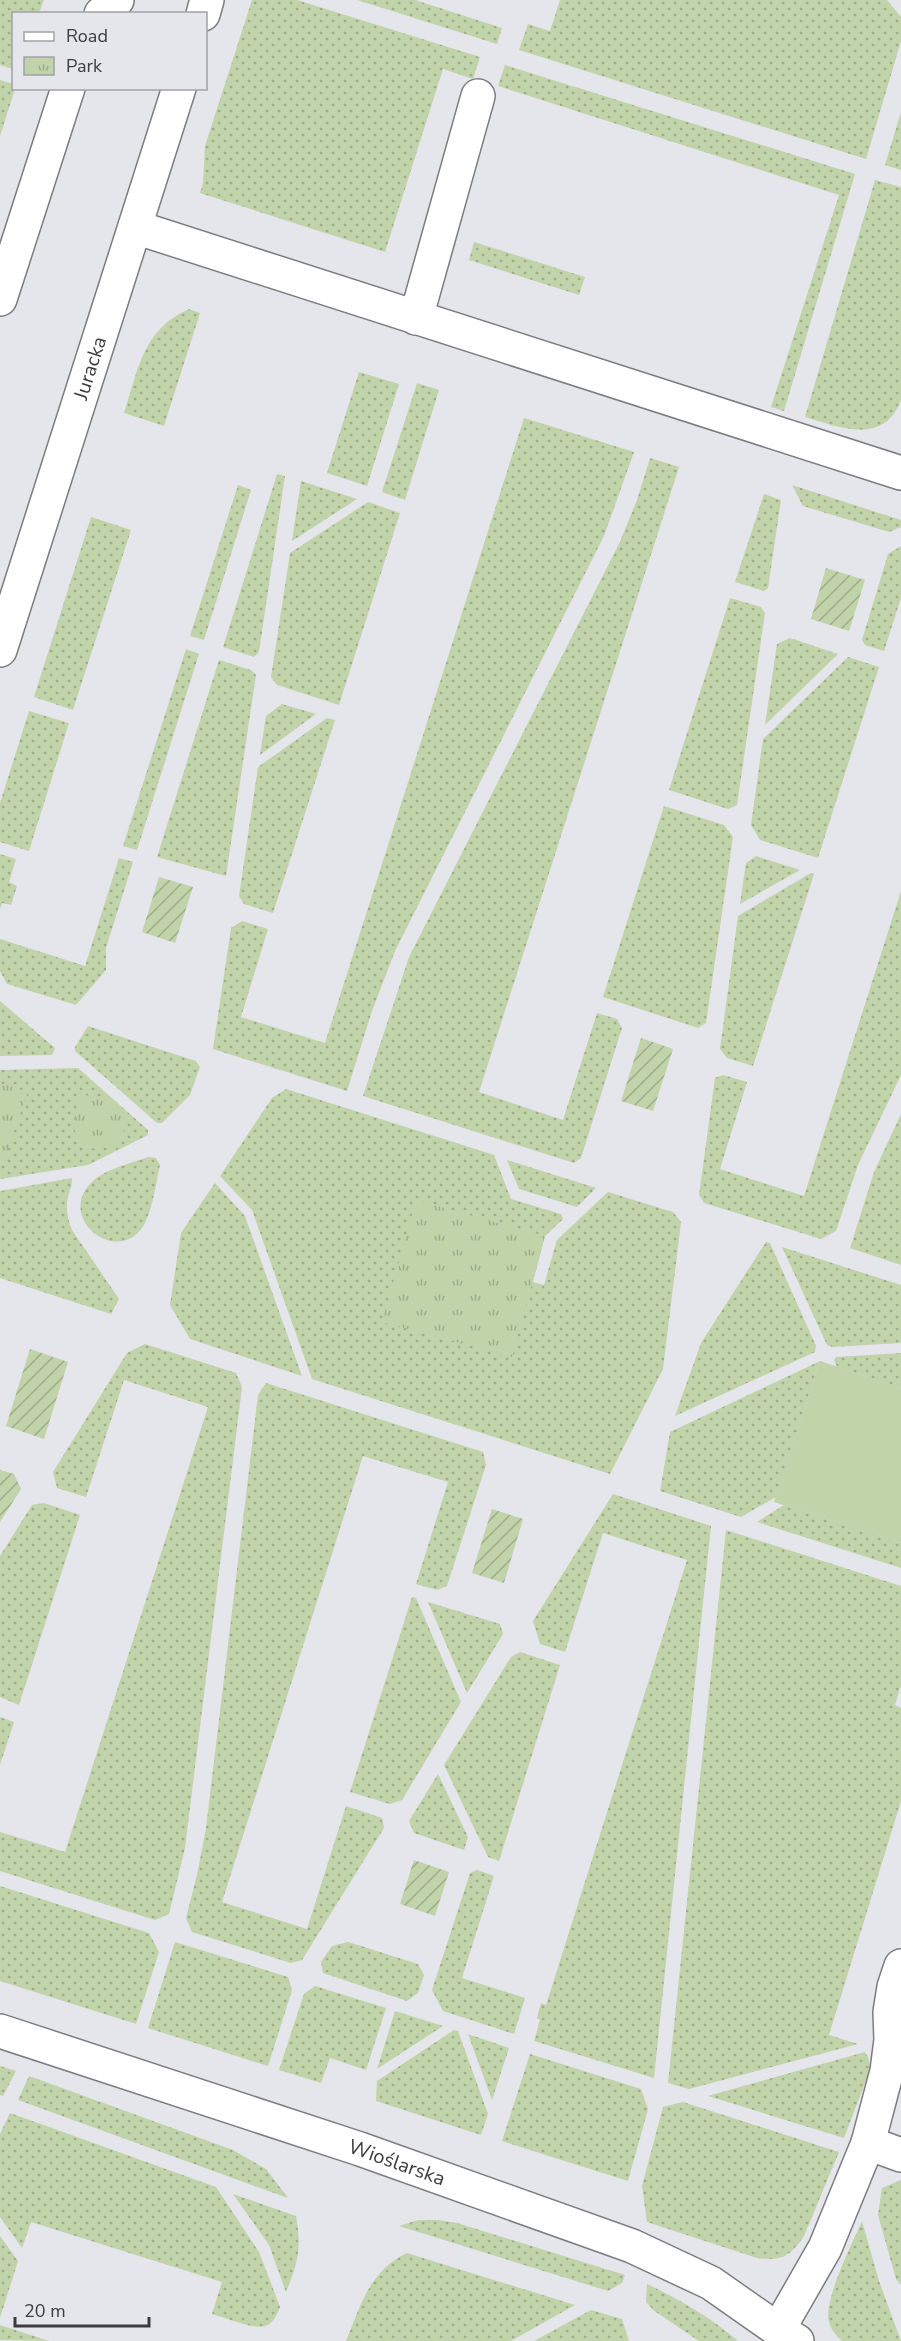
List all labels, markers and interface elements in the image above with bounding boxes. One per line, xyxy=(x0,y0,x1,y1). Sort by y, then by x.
legend xyxy=(12,12,207,90)
text: Road xyxy=(66,24,108,48)
text: Park xyxy=(66,54,103,78)
street label: Juracka xyxy=(67,333,113,404)
street label: Wioślarska xyxy=(345,2133,449,2192)
scale bar xyxy=(15,2290,148,2328)
text: 20 m xyxy=(24,2299,66,2323)

